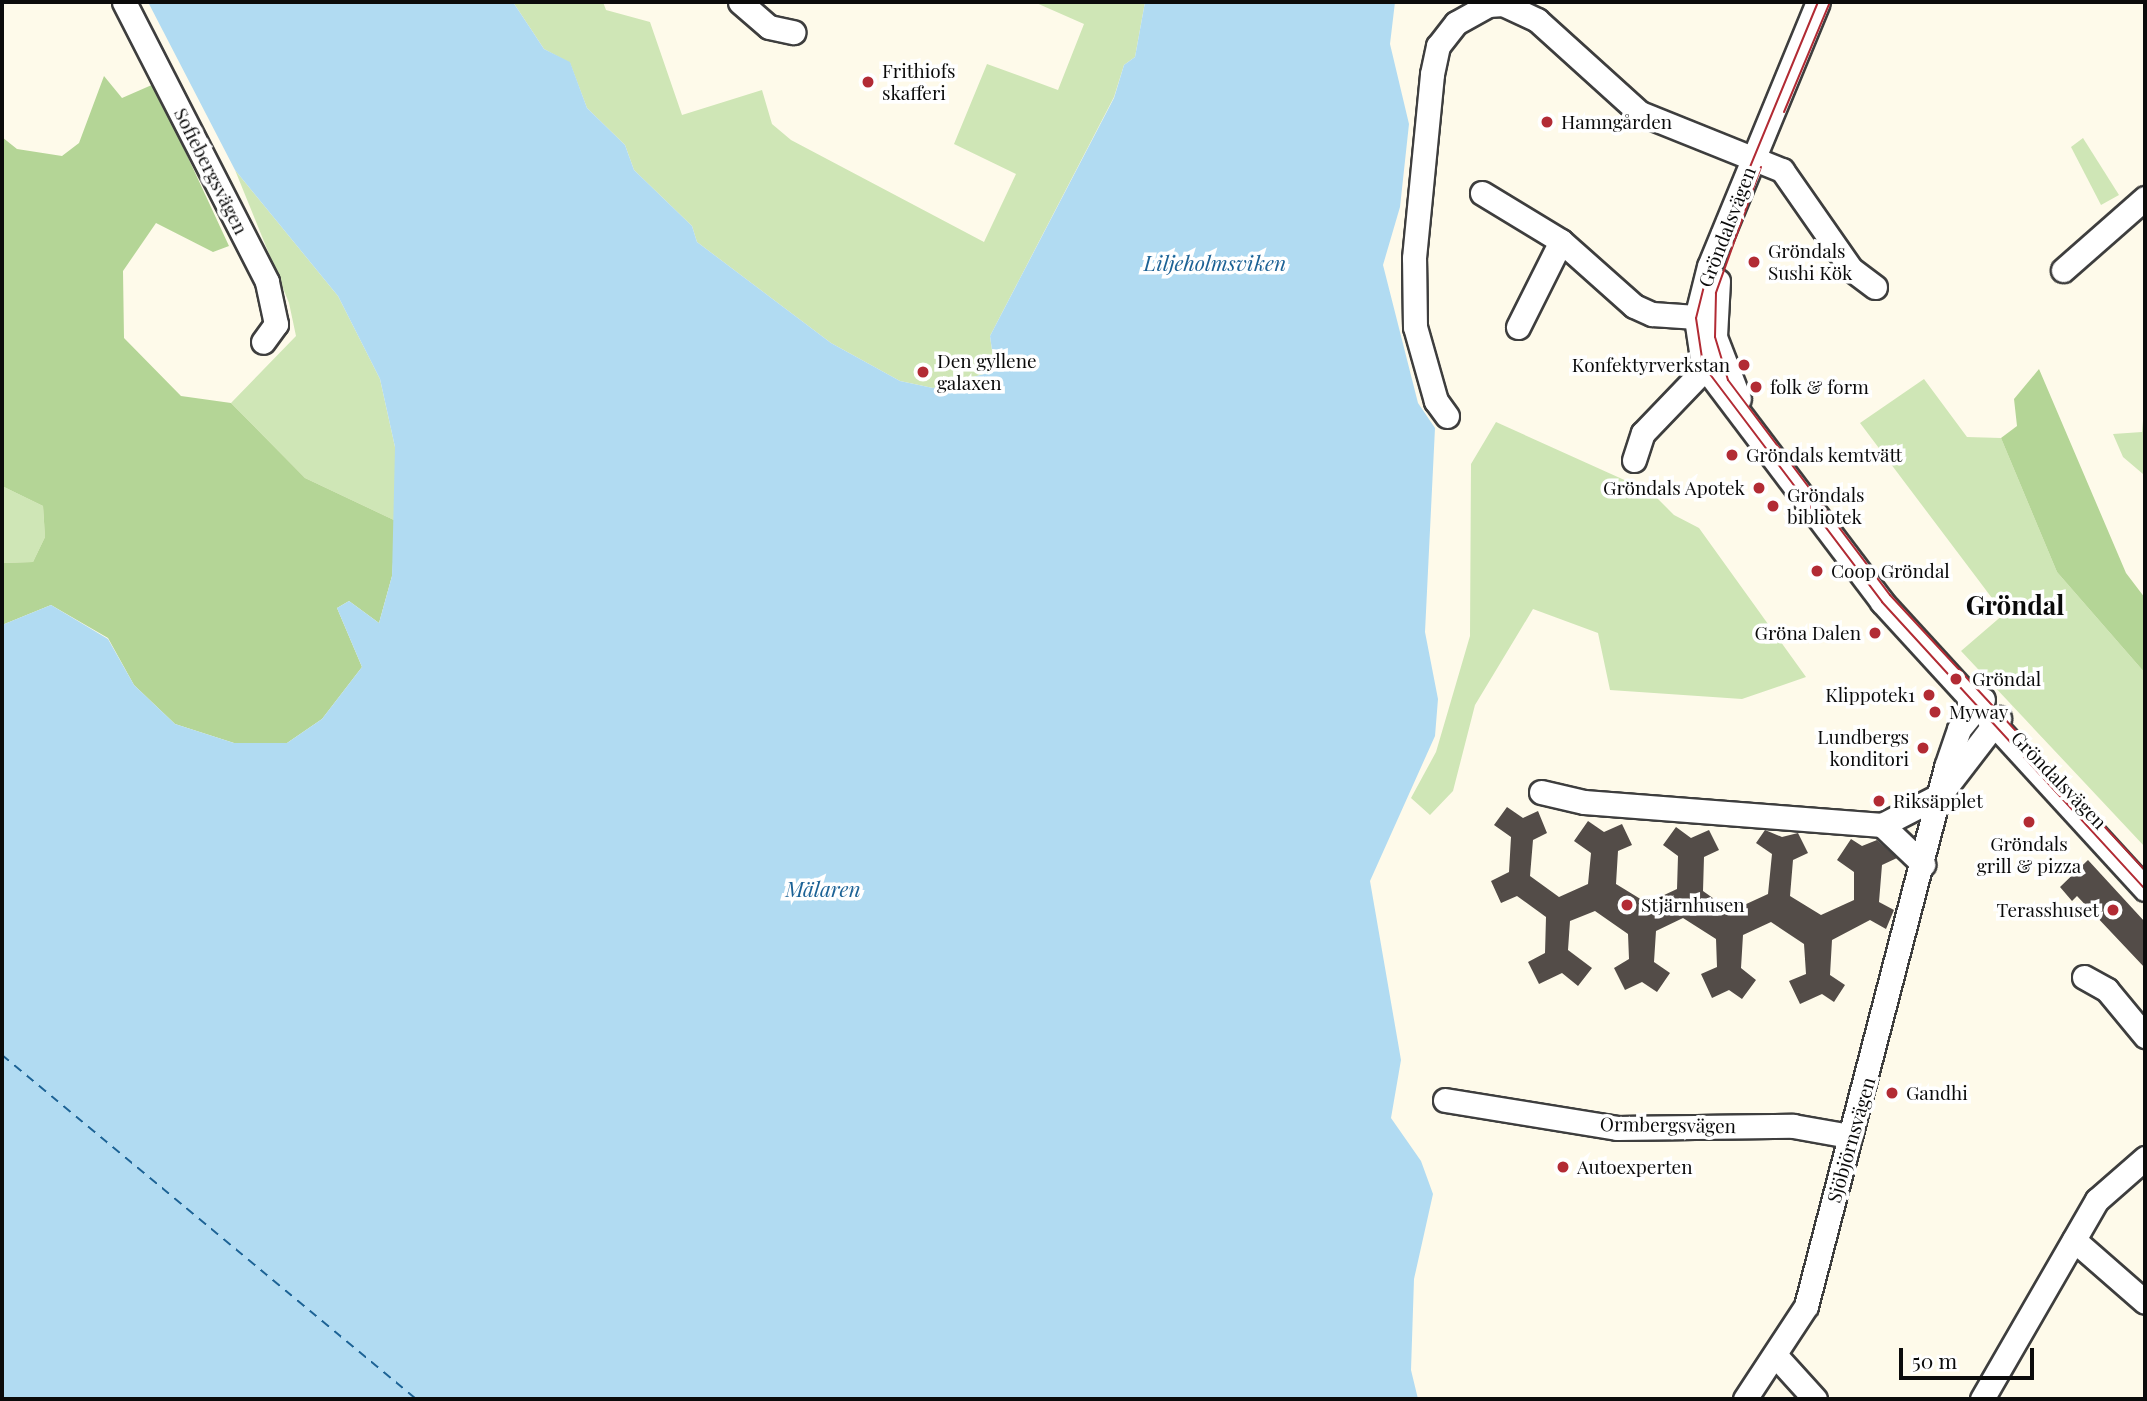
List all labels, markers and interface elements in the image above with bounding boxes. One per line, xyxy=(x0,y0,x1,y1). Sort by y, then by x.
place label: Frithiofs skafferi xyxy=(882,60,956,104)
marker: Frithiofs skafferi xyxy=(860,74,876,90)
street label: Sofiebergsvägen xyxy=(169,104,253,238)
place label: Hamngården xyxy=(1561,111,1672,133)
marker: Hamngården xyxy=(1539,114,1555,130)
street label: Gröndalsvägen xyxy=(1694,164,1760,290)
place label: Gröndals Sushi Kök xyxy=(1768,240,1852,284)
water label: Liljeholmsviken xyxy=(1144,249,1286,275)
marker: Gröndals Sushi Kök xyxy=(1746,254,1762,270)
place label: Den gyllene galaxen xyxy=(937,350,1037,394)
place label: Konfektyrverkstan xyxy=(1572,354,1730,376)
marker: Konfektyrverkstan xyxy=(1736,357,1752,373)
marker: Den gyllene galaxen xyxy=(915,364,931,380)
place label: folk & form xyxy=(1770,376,1869,398)
marker: folk & form xyxy=(1748,379,1764,395)
place label: Gröndals kemtvätt xyxy=(1746,444,1903,466)
marker: Gröndals kemtvätt xyxy=(1724,447,1740,463)
place label: Gröndals Apotek xyxy=(1602,477,1745,499)
marker: Gröndals Apotek xyxy=(1751,480,1767,496)
place label: Gröndals bibliotek xyxy=(1787,484,1865,528)
marker: Gröndals bibliotek xyxy=(1765,498,1781,514)
place label: Coop Gröndal xyxy=(1831,560,1950,582)
marker: Coop Gröndal xyxy=(1809,563,1825,579)
district label: Gröndal xyxy=(1966,589,2064,621)
place label: Gröna Dalen xyxy=(1754,622,1861,644)
marker: Gröna Dalen xyxy=(1867,625,1883,641)
place label: Gröndal xyxy=(1972,668,2041,690)
marker: Gröndal xyxy=(1946,669,1966,689)
place label: Klippotek1 xyxy=(1825,684,1915,706)
marker: Klippotek1 xyxy=(1921,687,1937,703)
place label: Myway xyxy=(1949,701,2008,723)
marker: Myway xyxy=(1927,704,1943,720)
place label: Lundbergs konditori xyxy=(1817,726,1909,770)
street label: Gröndalsvägen xyxy=(2007,726,2111,834)
marker: Lundbergs konditori xyxy=(1915,740,1931,756)
place label: Riksäpplet xyxy=(1893,790,1983,812)
marker: Riksäpplet xyxy=(1871,793,1887,809)
marker: Gröndals grill & pizza xyxy=(2021,814,2037,830)
place label: Gröndals grill & pizza xyxy=(1977,833,2081,877)
water label: Mälaren xyxy=(785,875,861,901)
place label: Stjärnhusen xyxy=(1641,894,1745,916)
marker: Stjärnhusen xyxy=(1619,897,1635,913)
place label: Terasshuset xyxy=(1996,899,2099,921)
marker: Terasshuset xyxy=(2105,902,2121,918)
street label: Sjöbjörnsvägen xyxy=(1822,1075,1880,1205)
place label: Gandhi xyxy=(1906,1082,1968,1104)
marker: Gandhi xyxy=(1884,1085,1900,1101)
street label: Ormbergsvägen xyxy=(1600,1112,1736,1138)
place label: Autoexperten xyxy=(1577,1156,1693,1178)
marker: Autoexperten xyxy=(1555,1159,1571,1175)
scale bar xyxy=(1902,1334,2037,1378)
text: 50 m xyxy=(1912,1346,1957,1374)

